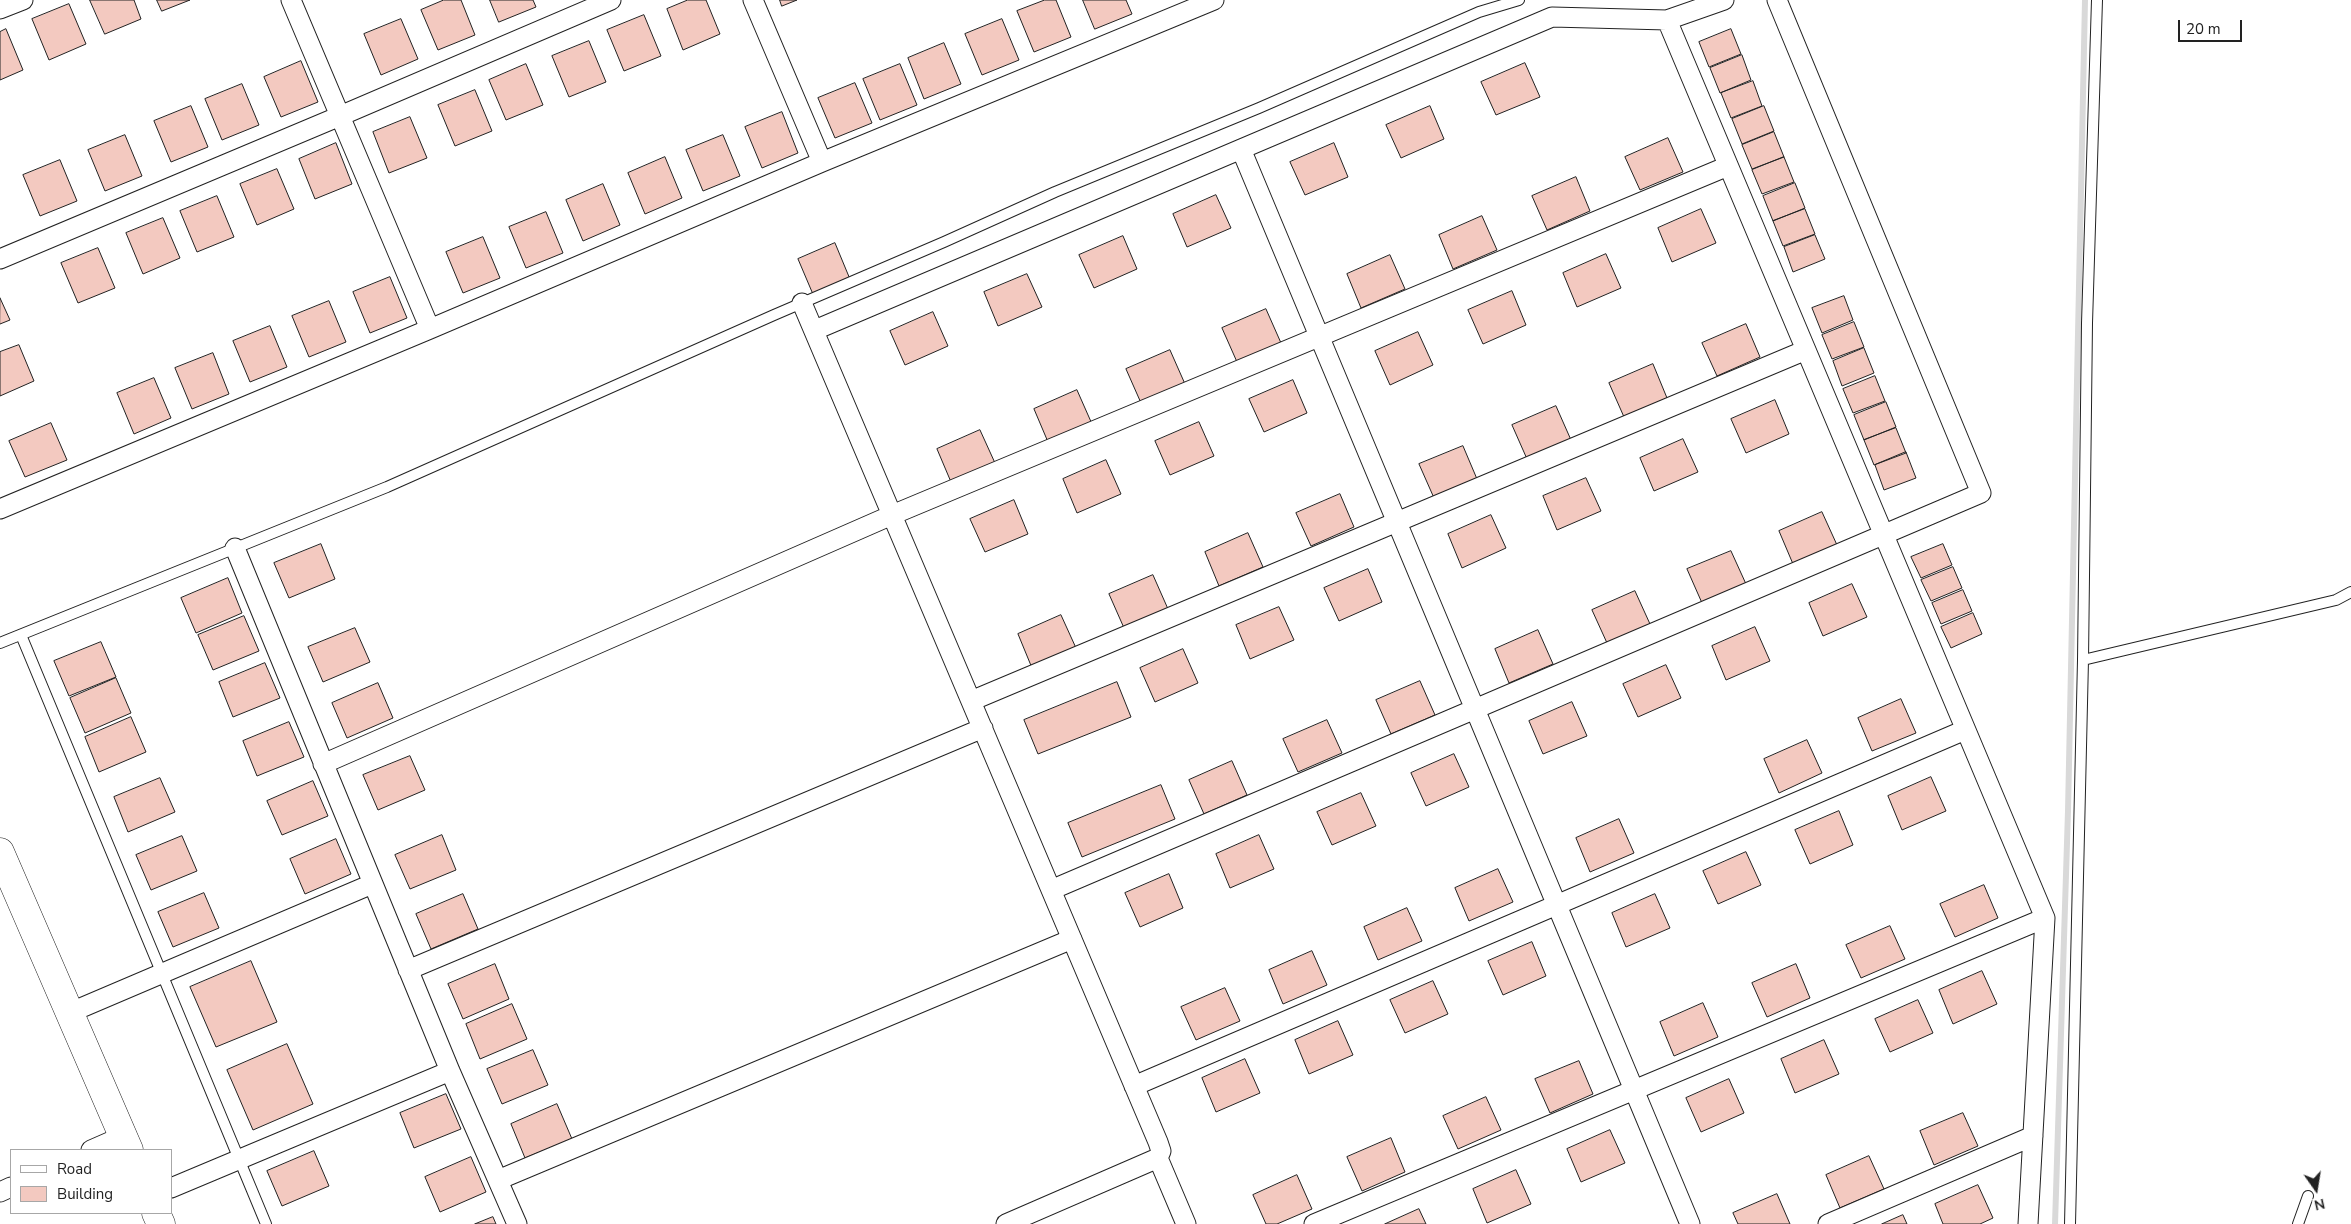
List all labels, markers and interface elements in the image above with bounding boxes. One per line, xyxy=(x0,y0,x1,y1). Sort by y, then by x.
scale bar xyxy=(2181,10,2245,42)
text: 20 m xyxy=(2186,19,2221,39)
legend xyxy=(10,1149,172,1214)
text: Road xyxy=(57,1159,92,1179)
north arrow xyxy=(2291,1164,2341,1214)
text: Building xyxy=(57,1184,113,1204)
text: N xyxy=(2312,1194,2327,1215)

